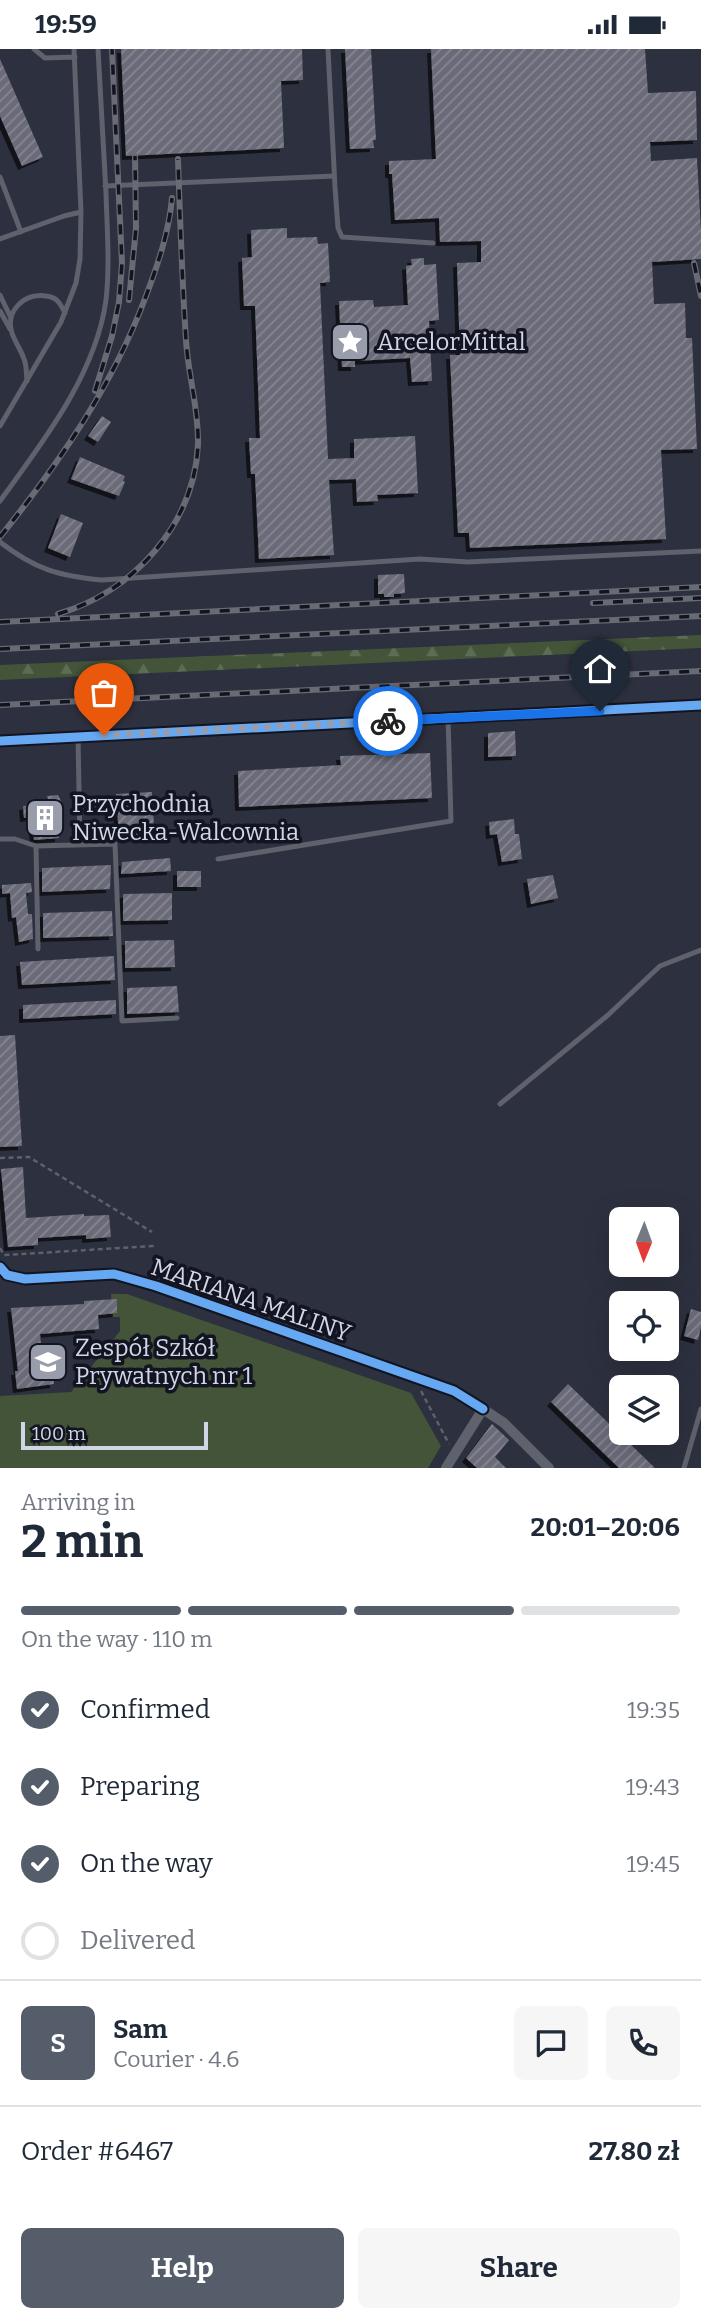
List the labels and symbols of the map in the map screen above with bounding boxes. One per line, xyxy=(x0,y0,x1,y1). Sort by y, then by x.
place icon: ArcelorMittal xyxy=(329,321,371,363)
place label: ArcelorMittal xyxy=(377,328,526,356)
pin xyxy=(570,639,630,711)
pin xyxy=(74,663,134,735)
courier xyxy=(353,686,423,756)
place label: Przychodnia Niwecka-Walcownia xyxy=(72,790,299,846)
building icon: Przychodnia Niwecka-Walcownia xyxy=(24,797,66,839)
north arrow xyxy=(609,1207,679,1277)
street label: MARIANA MALINY xyxy=(147,1253,355,1348)
place label: Zespół Szkół Prywatnych nr 1 xyxy=(75,1334,253,1390)
school or university icon: Zespół Szkół Prywatnych nr 1 xyxy=(27,1341,69,1383)
scale bar xyxy=(21,1419,208,1451)

